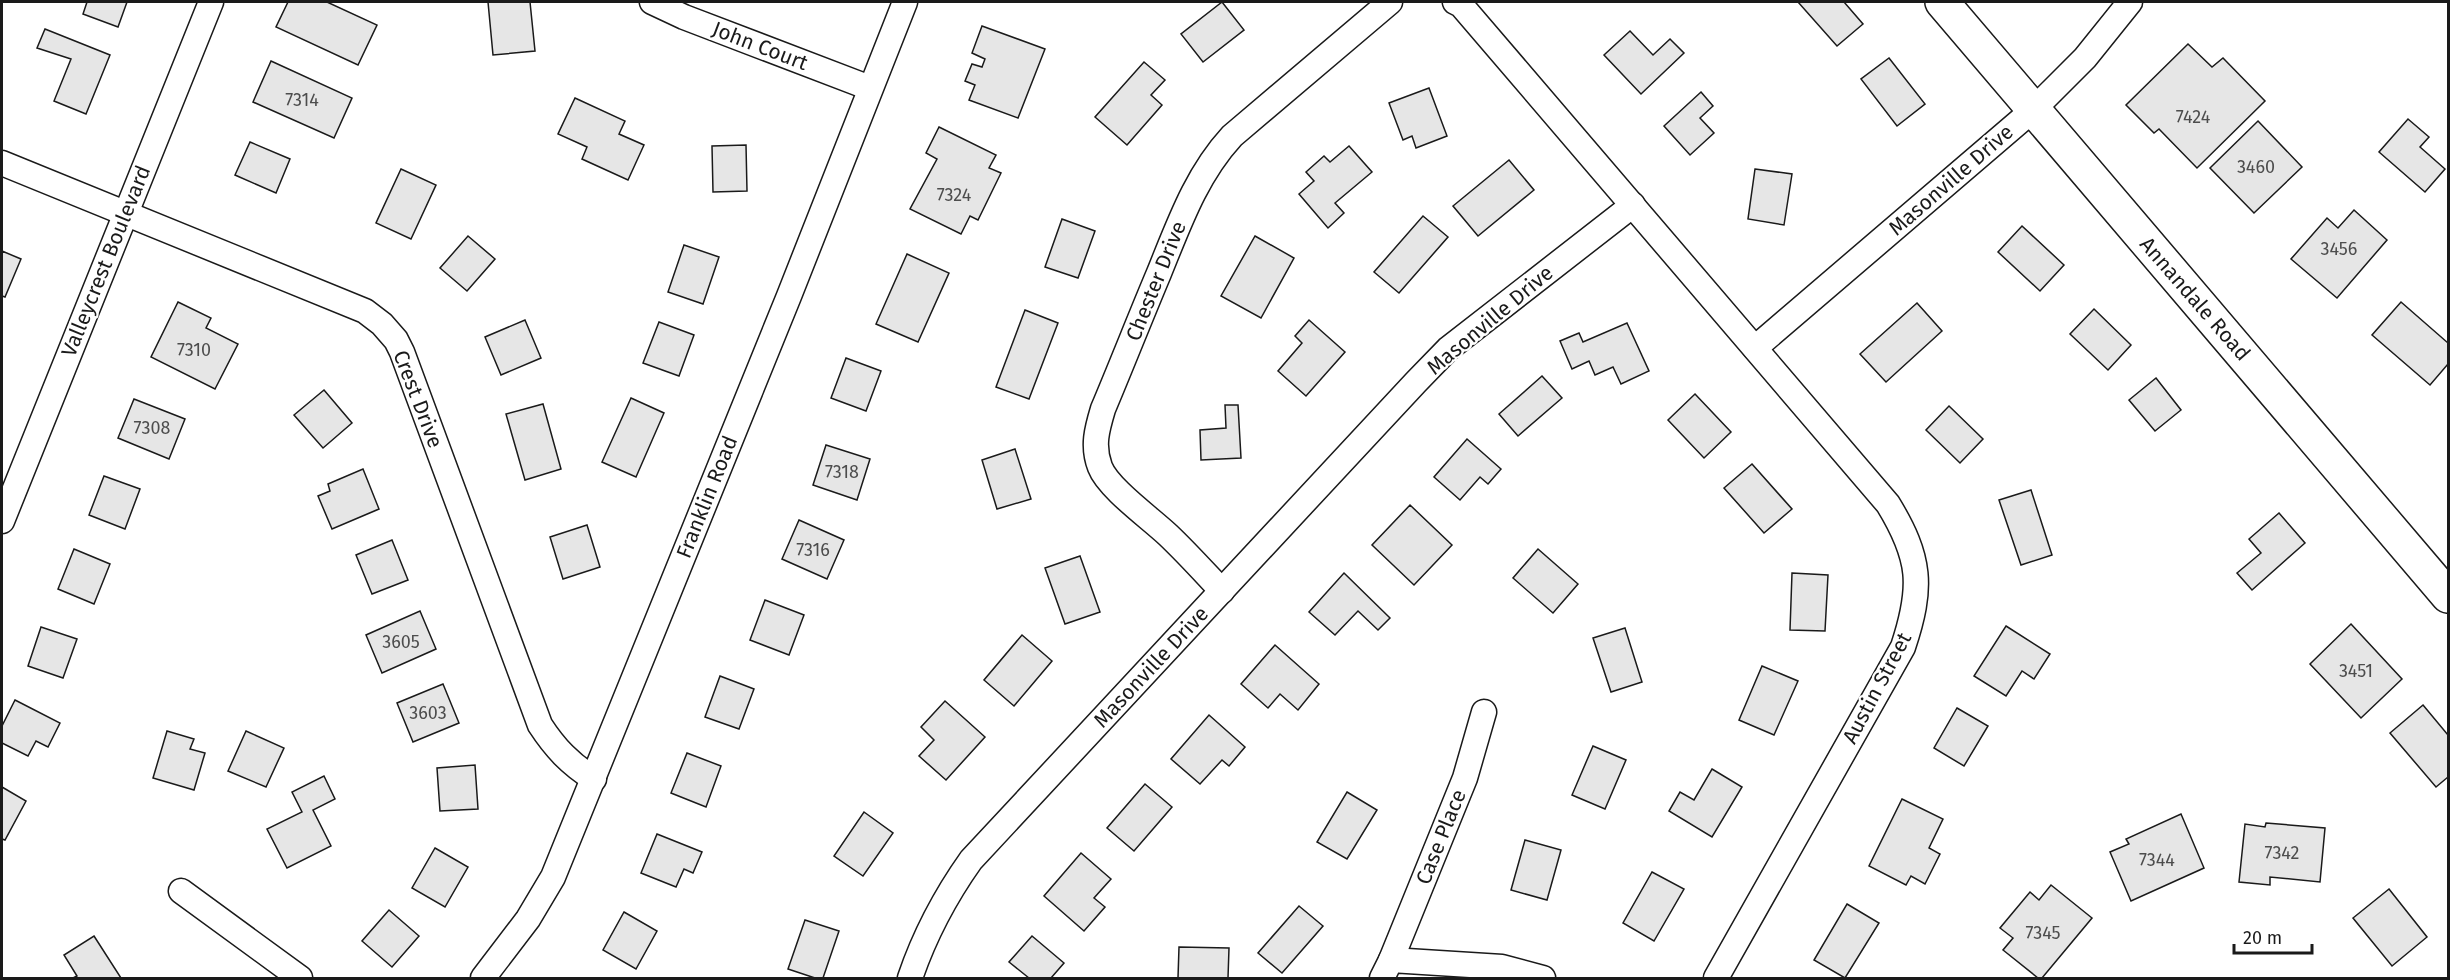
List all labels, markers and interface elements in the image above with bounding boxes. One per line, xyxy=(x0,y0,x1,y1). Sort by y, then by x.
street label: John Court xyxy=(708,16,812,76)
house number: 7314 xyxy=(285,89,319,111)
house number: 7424 xyxy=(2176,106,2211,128)
street label: Masonville Drive xyxy=(1883,119,2019,241)
house number: 3460 xyxy=(2237,156,2275,178)
street label: Valleycrest Boulevard xyxy=(56,162,156,360)
house number: 7324 xyxy=(937,184,972,206)
street label: Chester Drive xyxy=(1120,217,1192,345)
street label: Annandale Road xyxy=(2134,232,2256,366)
house number: 3456 xyxy=(2321,238,2357,260)
street label: Masonville Drive xyxy=(1422,260,1558,380)
house number: 7310 xyxy=(177,339,211,361)
street label: Crest Drive xyxy=(387,346,449,452)
house number: 7308 xyxy=(134,417,170,439)
street label: Franklin Road xyxy=(671,432,743,562)
house number: 7318 xyxy=(825,461,859,483)
house number: 7316 xyxy=(796,539,830,561)
street label: Masonville Drive xyxy=(1088,601,1214,733)
street label: Austin Street xyxy=(1837,627,1917,748)
house number: 3605 xyxy=(382,631,420,653)
house number: 3451 xyxy=(2339,660,2373,682)
house number: 3603 xyxy=(409,702,447,724)
street label: Case Place xyxy=(1410,786,1472,888)
house number: 7342 xyxy=(2265,842,2299,864)
house number: 7344 xyxy=(2139,849,2175,871)
scale bar xyxy=(2234,917,2312,955)
house number: 7345 xyxy=(2025,922,2061,944)
text: 20 m xyxy=(2243,927,2282,949)

